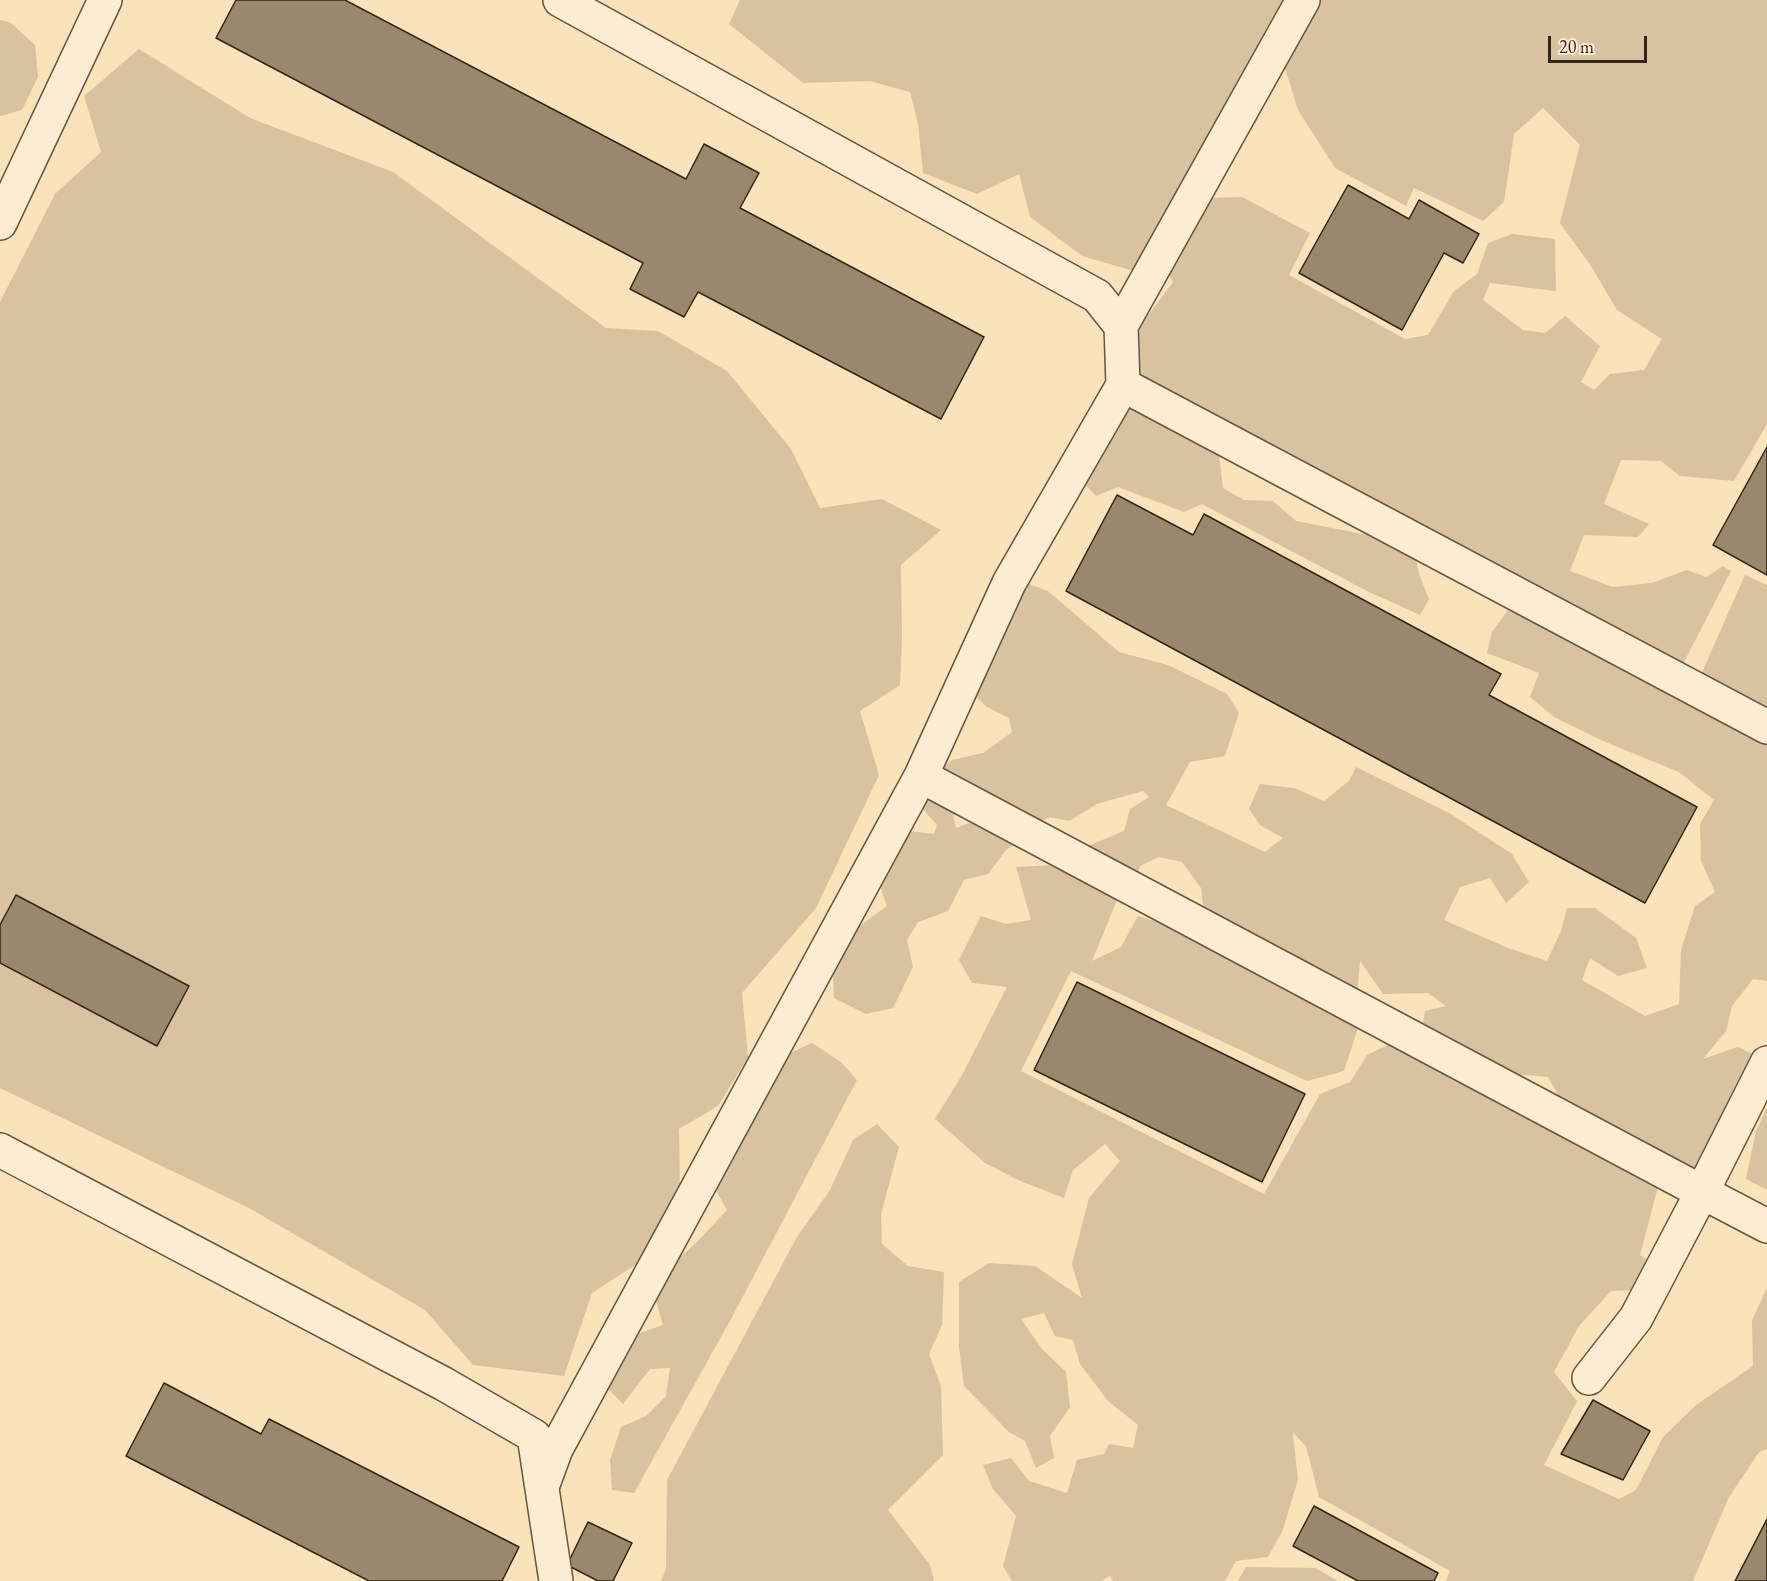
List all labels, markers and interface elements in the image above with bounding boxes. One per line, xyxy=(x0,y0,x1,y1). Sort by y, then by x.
scale bar xyxy=(1551,24,1650,62)
text: 20 m xyxy=(1559,35,1594,58)

